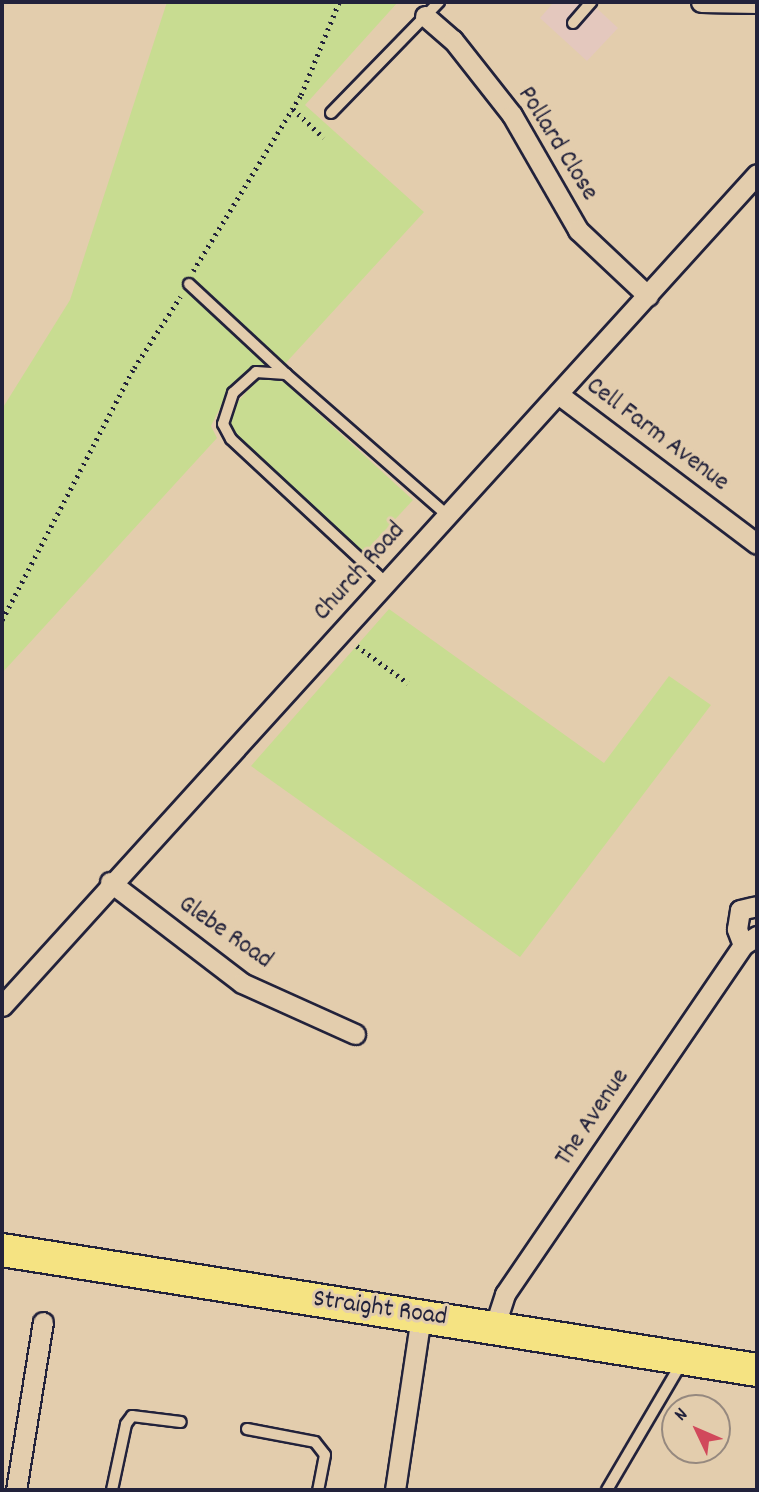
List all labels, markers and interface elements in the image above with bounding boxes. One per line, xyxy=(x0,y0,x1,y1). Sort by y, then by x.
street label: Pollard Close xyxy=(510,81,604,207)
street label: Cell Farm Avenue xyxy=(579,371,735,499)
street label: Church Road xyxy=(307,516,413,628)
street label: Glebe Road xyxy=(172,889,278,977)
street label: The Avenue xyxy=(549,1063,637,1173)
street label: Straight Road xyxy=(311,1284,449,1334)
north arrow xyxy=(661,1394,731,1464)
text: N xyxy=(669,1403,695,1428)

